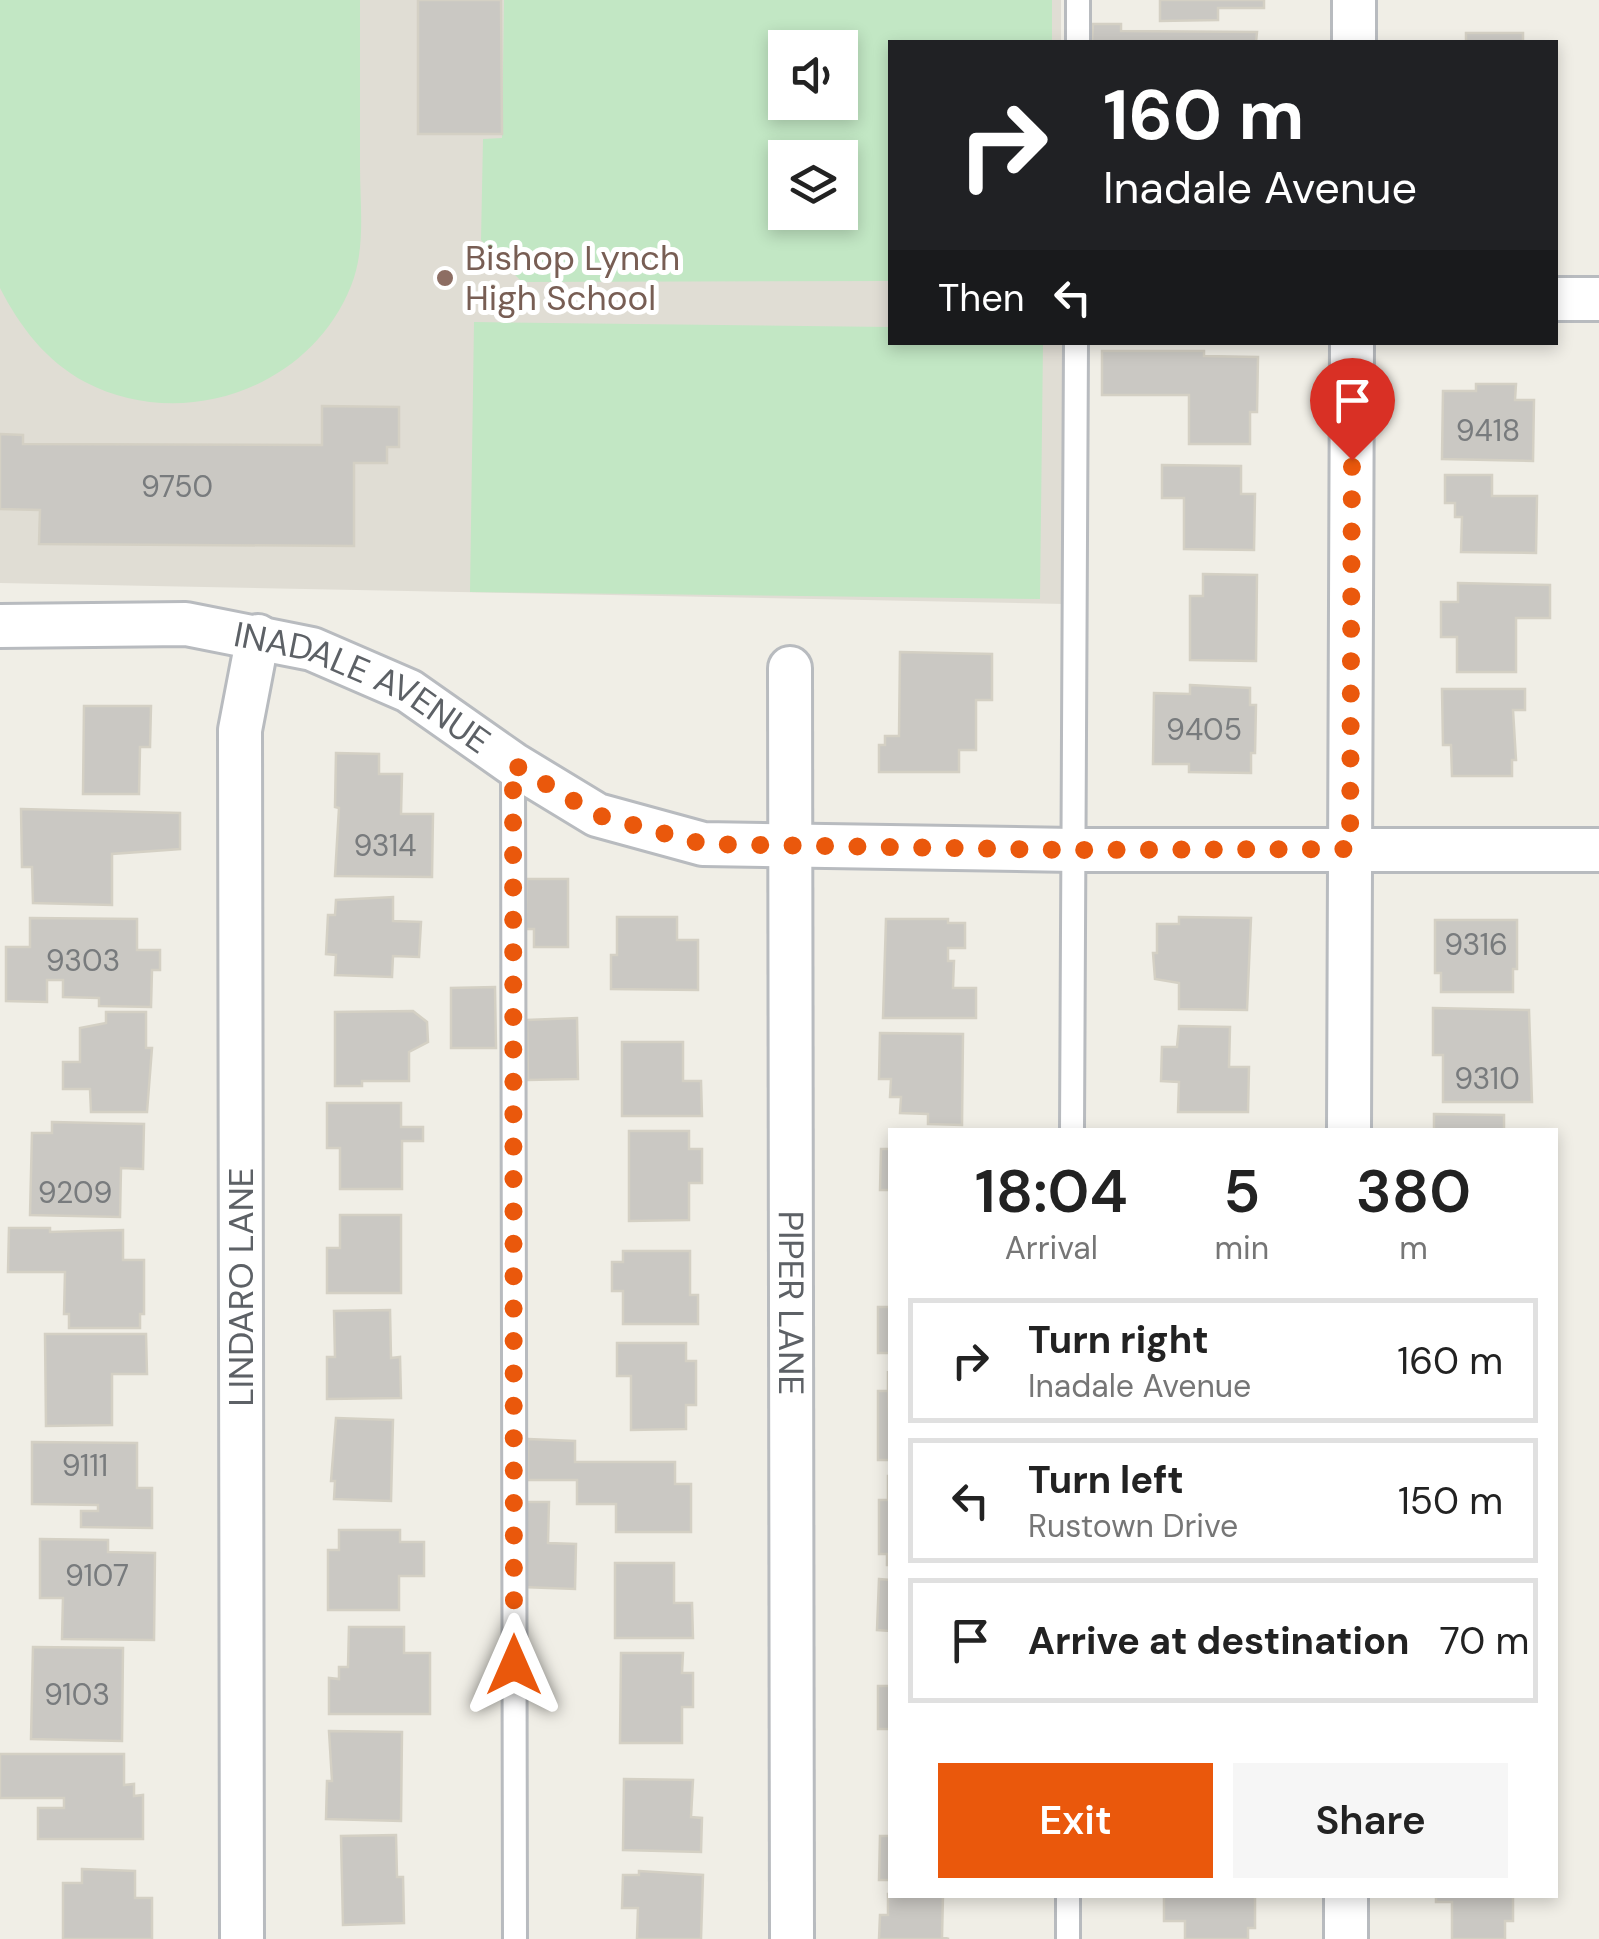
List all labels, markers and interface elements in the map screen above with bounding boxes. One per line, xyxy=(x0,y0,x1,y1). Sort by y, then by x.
map controls xyxy=(768,30,858,230)
button: sound xyxy=(768,30,858,120)
text: 160 m xyxy=(1103,70,1304,161)
icon: right xyxy=(938,80,1068,210)
button: layers xyxy=(768,140,858,230)
text: Inadale Avenue xyxy=(1103,158,1417,217)
place label: Bishop Lynch High School xyxy=(465,235,680,321)
marker: Bishop Lynch High School xyxy=(434,267,456,289)
icon: left xyxy=(1045,270,1100,325)
text: Then xyxy=(938,273,1025,323)
pin xyxy=(1310,358,1395,461)
icon: arrive xyxy=(1325,373,1380,428)
house number: 9418 xyxy=(1456,411,1520,450)
house number: 9750 xyxy=(141,467,213,506)
street label: INADALE AVENUE xyxy=(230,611,499,764)
house number: 9405 xyxy=(1166,710,1242,749)
house number: 9314 xyxy=(353,826,417,865)
house number: 9316 xyxy=(1444,925,1508,964)
house number: 9303 xyxy=(46,941,120,980)
house number: 9310 xyxy=(1454,1059,1520,1098)
text: 18:04 xyxy=(975,1152,1128,1231)
text: 5 xyxy=(1223,1152,1260,1231)
text: 380 xyxy=(1356,1152,1471,1231)
street label: LINDARO LANE xyxy=(218,1167,264,1407)
house number: 9209 xyxy=(38,1173,112,1212)
street label: PIPER LANE xyxy=(768,1211,814,1395)
text: Arrival xyxy=(1005,1227,1098,1269)
text: min xyxy=(1214,1227,1269,1269)
text: m xyxy=(1399,1227,1428,1269)
text: Turn right xyxy=(1028,1315,1209,1365)
icon: right xyxy=(943,1333,998,1388)
text: 160 m xyxy=(1397,1336,1503,1386)
text: Inadale Avenue xyxy=(1028,1365,1251,1407)
house number: 9111 xyxy=(62,1446,108,1485)
text: Turn left xyxy=(1028,1455,1184,1505)
icon: left xyxy=(943,1473,998,1528)
text: 150 m xyxy=(1398,1476,1503,1526)
text: Rustown Drive xyxy=(1028,1505,1238,1547)
house number: 9107 xyxy=(65,1556,129,1595)
position arrow xyxy=(462,1613,566,1717)
icon: arrive xyxy=(943,1613,998,1668)
text: Arrive at destination xyxy=(1028,1616,1410,1666)
text: 70 m xyxy=(1440,1616,1529,1666)
house number: 9103 xyxy=(44,1675,110,1714)
button: Exit xyxy=(938,1763,1213,1878)
button: Share xyxy=(1233,1763,1508,1878)

